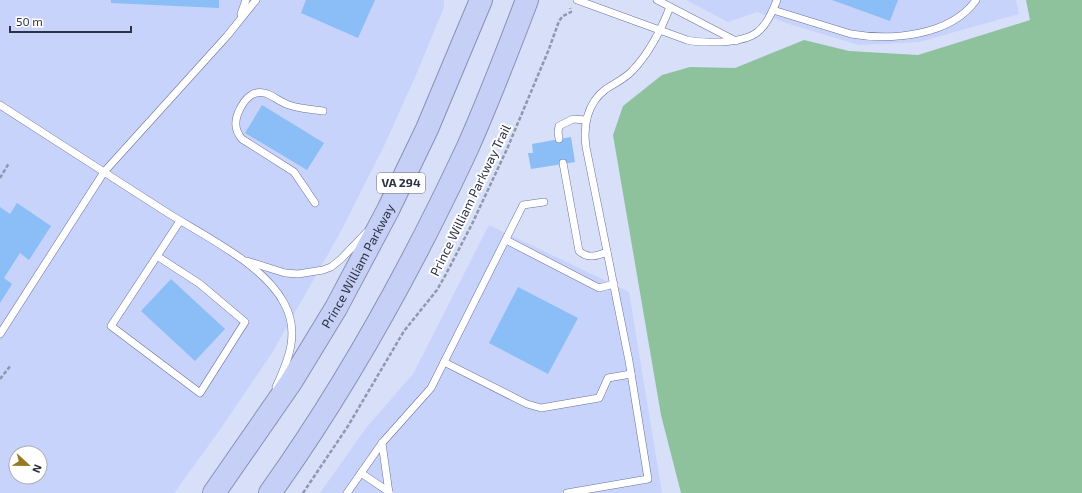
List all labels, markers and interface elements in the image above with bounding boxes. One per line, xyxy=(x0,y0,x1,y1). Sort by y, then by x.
scale bar xyxy=(10,8,131,34)
text: 50 m xyxy=(16,14,43,28)
street label: Prince William Parkway Trail xyxy=(426,121,514,279)
road number: VA 294 xyxy=(377,173,425,193)
street label: Prince William Parkway xyxy=(318,201,398,331)
north arrow xyxy=(8,445,48,485)
text: N xyxy=(30,463,45,475)

